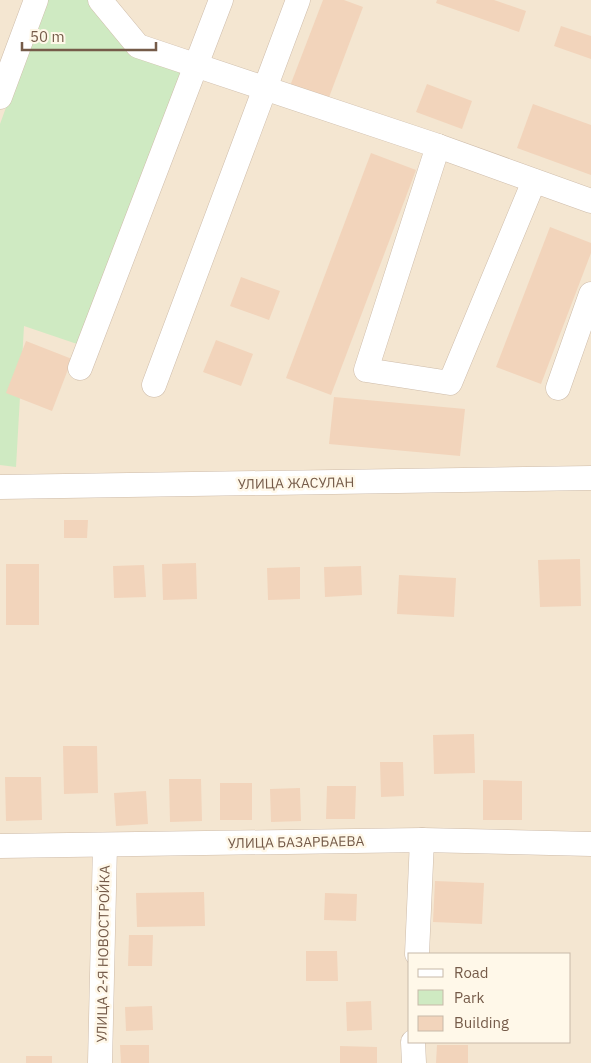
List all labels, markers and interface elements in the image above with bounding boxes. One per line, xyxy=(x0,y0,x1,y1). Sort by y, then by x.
scale bar xyxy=(22,20,156,52)
text: 50 m xyxy=(30,27,65,46)
street label: УЛИЦА ЖАСУЛАН xyxy=(237,473,355,493)
street label: УЛИЦА БАЗАРБАЕВА xyxy=(227,832,365,852)
street label: УЛИЦА 2-Я НОВОСТРОЙКА xyxy=(91,865,114,1043)
legend xyxy=(408,953,571,1043)
text: Road xyxy=(454,963,489,982)
text: Park xyxy=(454,988,484,1007)
text: Building xyxy=(454,1013,509,1032)

